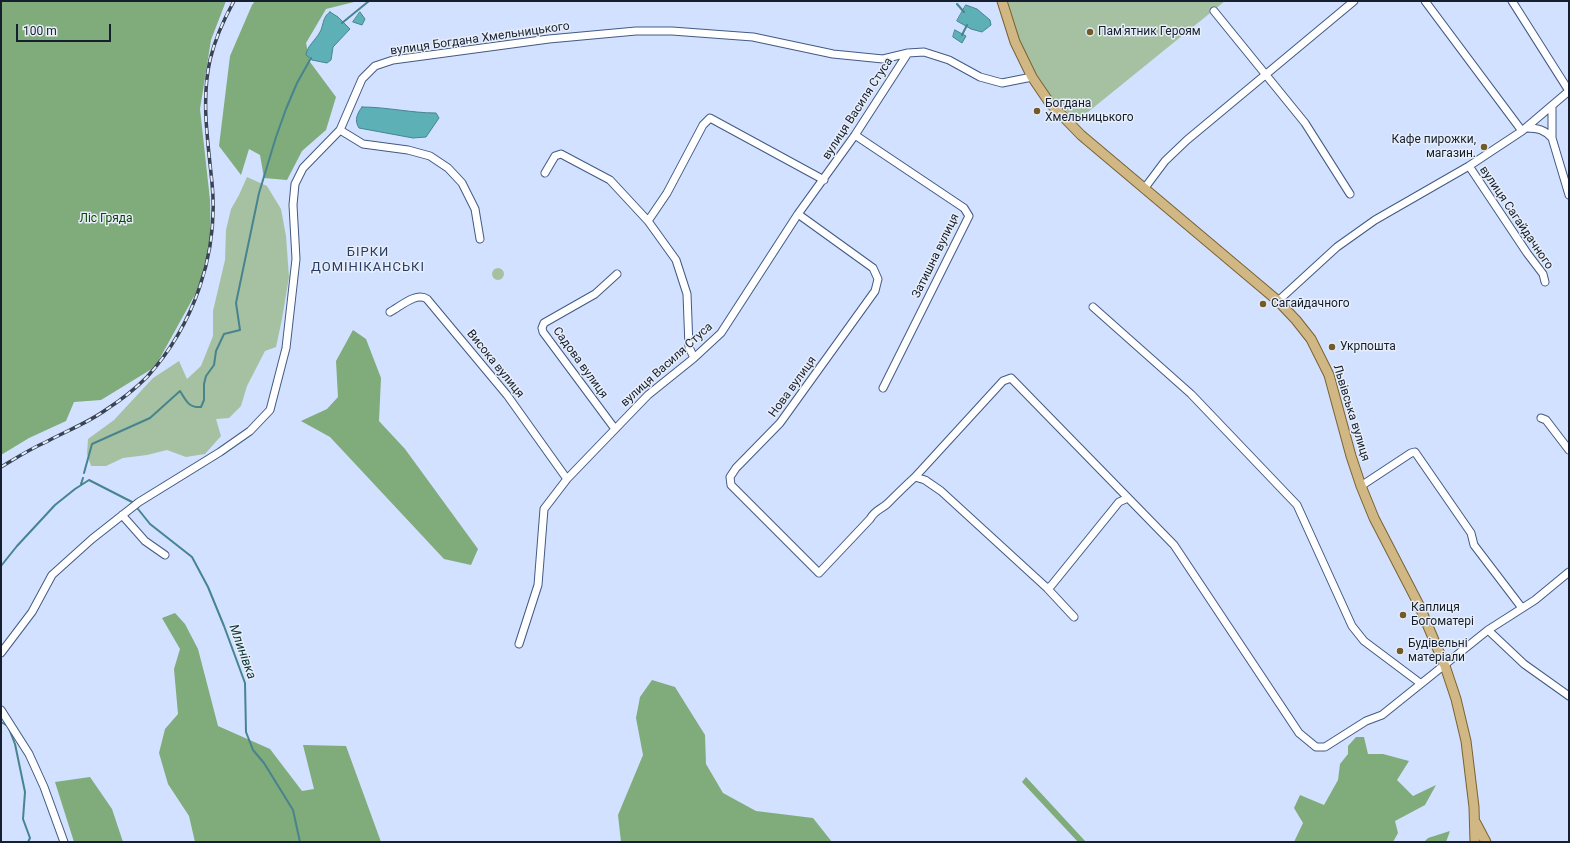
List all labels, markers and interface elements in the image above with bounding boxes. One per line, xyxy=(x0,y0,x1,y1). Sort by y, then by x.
scale bar xyxy=(18,16,113,42)
street label: вулиця Богдана Хмельницького xyxy=(389,19,571,59)
text: 100 m xyxy=(23,24,57,38)
place label: Пам'ятник Героям xyxy=(1098,25,1201,39)
marker: Пам'ятник Героям xyxy=(1085,27,1095,37)
street label: вулиця Василя Стуса xyxy=(820,55,896,163)
place label: Богдана Хмельницького xyxy=(1045,97,1134,125)
marker: Богдана Хмельницького xyxy=(1032,106,1042,116)
place label: Кафе пирожки, магазин. xyxy=(1391,133,1476,161)
marker: Кафе пирожки, магазин. xyxy=(1479,142,1489,152)
street label: вулиця Сагайдачного xyxy=(1476,164,1556,272)
street label: Затишна вулиця xyxy=(909,211,963,301)
park label: Ліс Гряда xyxy=(79,212,133,226)
district label: БІРКИ ДОМІНІКАНСЬКІ xyxy=(311,245,425,276)
place label: Сагайдачного xyxy=(1271,297,1350,311)
marker: Сагайдачного xyxy=(1258,299,1268,309)
street label: вулиця Василя Стуса xyxy=(618,320,716,410)
street label: Садова вулиця xyxy=(549,325,611,401)
street label: Висока вулиця xyxy=(463,327,527,401)
place label: Укрпошта xyxy=(1340,340,1396,354)
marker: Укрпошта xyxy=(1327,342,1337,352)
street label: Нова вулиця xyxy=(766,354,820,420)
street label: Львівська вулиця xyxy=(1329,363,1373,463)
place label: Каплиця Богоматері xyxy=(1411,601,1474,629)
marker: Каплиця Богоматері xyxy=(1398,610,1408,620)
water label: Млинівка xyxy=(225,623,259,681)
place label: Будівельні матеріали xyxy=(1408,637,1468,665)
marker: Будівельні матеріали xyxy=(1395,646,1405,656)

